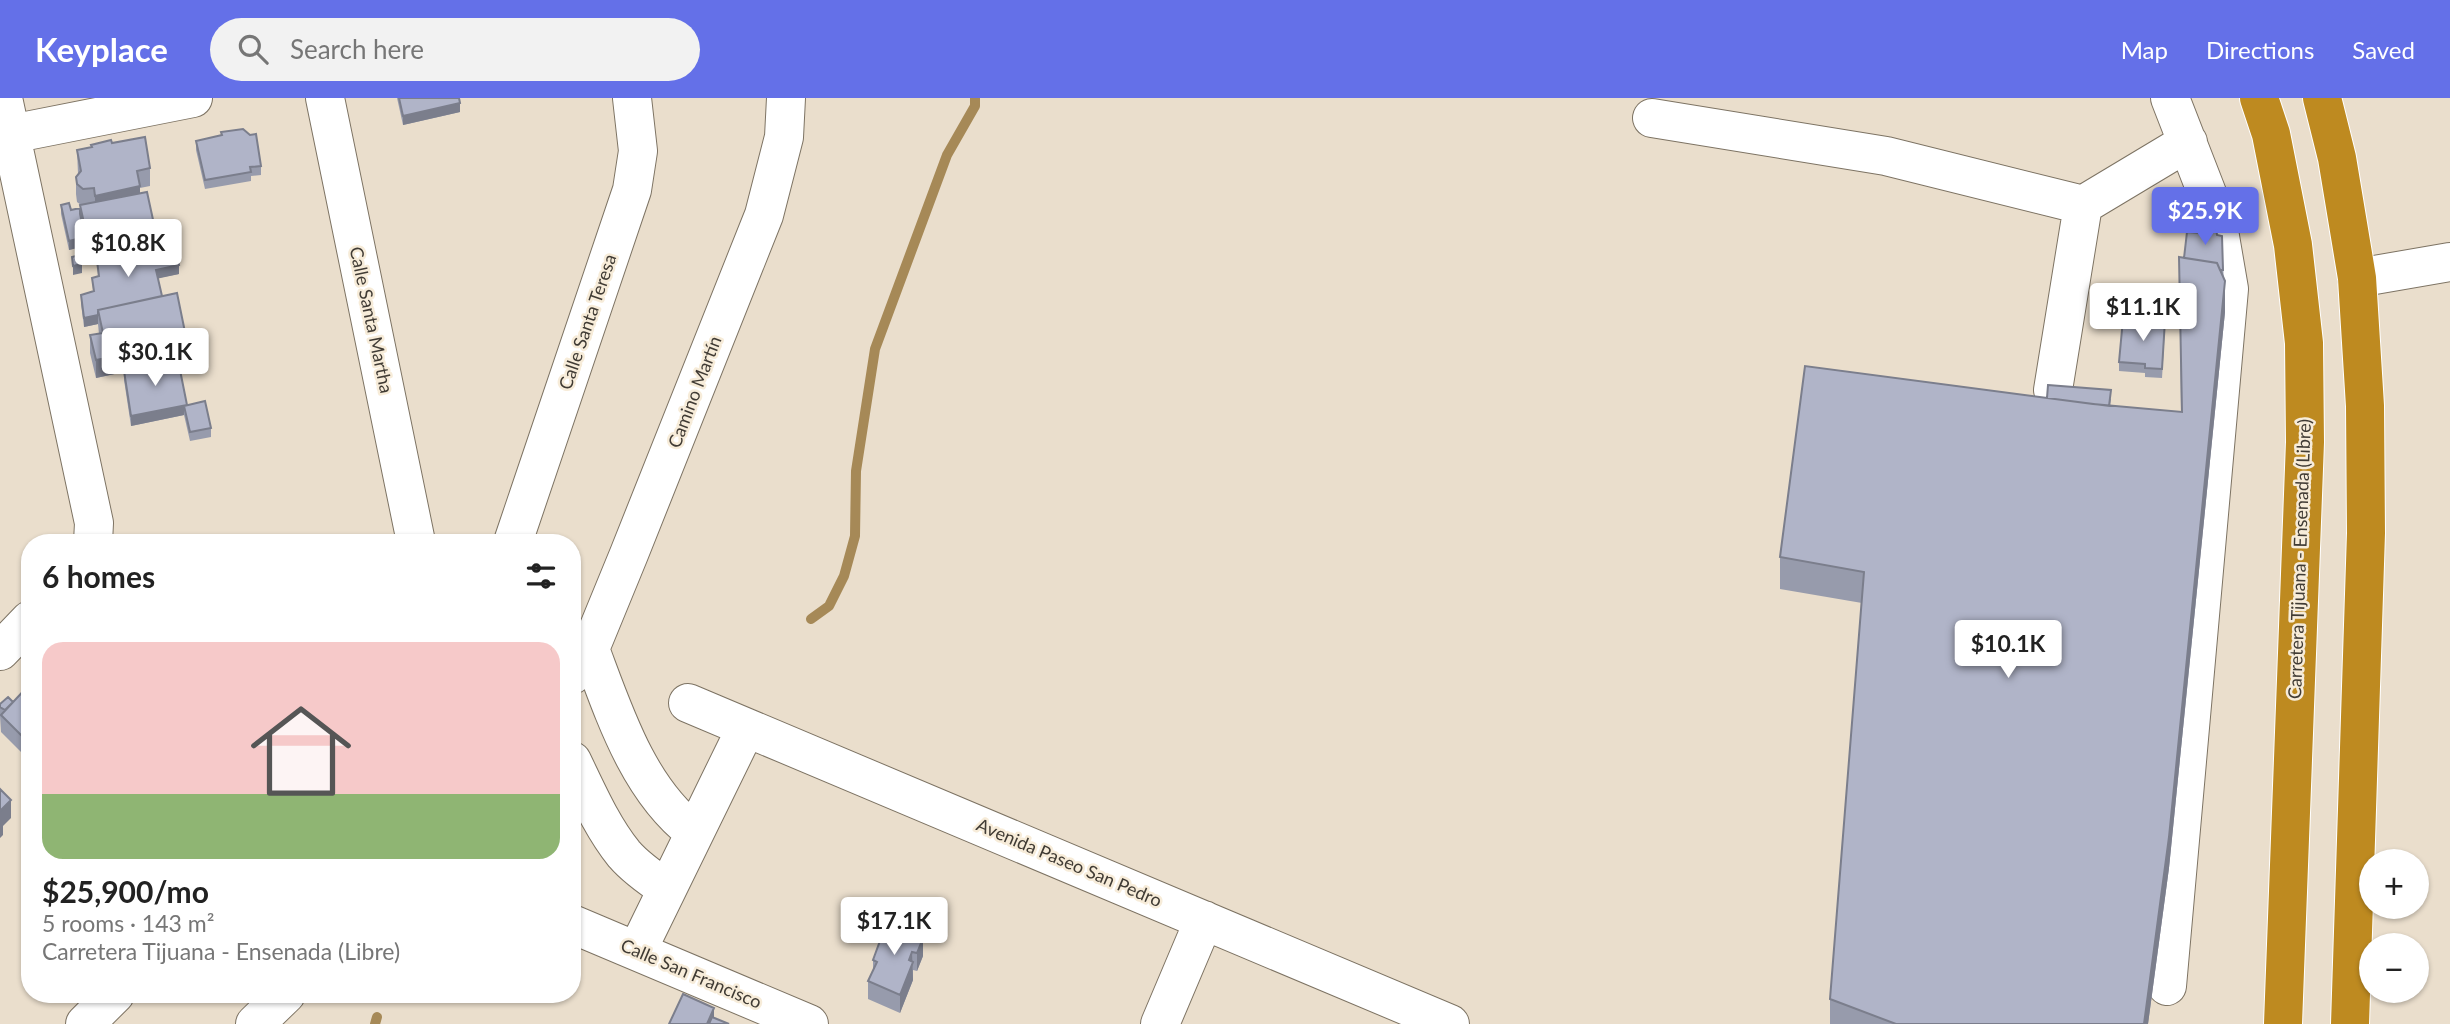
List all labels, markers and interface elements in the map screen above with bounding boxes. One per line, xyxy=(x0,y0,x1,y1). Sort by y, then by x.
search box xyxy=(210,18,700,81)
text: Keyplace xyxy=(35,29,168,69)
icon: search xyxy=(234,30,272,68)
text: Search here xyxy=(290,33,424,65)
text: Map xyxy=(2121,35,2168,64)
text: Directions xyxy=(2206,35,2314,64)
text: Saved xyxy=(2352,35,2415,64)
pin: $25.9K xyxy=(2148,188,2262,247)
text: $25.9K xyxy=(2168,196,2242,224)
pin: $10.8K xyxy=(71,220,185,279)
text: $10.8K xyxy=(91,228,165,256)
street label: Calle Santa Martha xyxy=(346,244,398,395)
street label: Calle Santa Teresa xyxy=(554,251,621,392)
pin: $11.1K xyxy=(2086,284,2200,343)
text: $11.1K xyxy=(2106,292,2180,320)
pin: $30.1K xyxy=(98,328,212,388)
street label: Camino Martín xyxy=(663,333,725,451)
text: $30.1K xyxy=(118,337,192,365)
street label: Carretera Tijuana - Ensenada (Libre) xyxy=(2283,419,2315,699)
icon: filters xyxy=(522,557,560,595)
text: 6 homes xyxy=(42,558,155,594)
pin: $10.1K xyxy=(1951,620,2065,680)
text: $10.1K xyxy=(1971,629,2045,657)
icon: home xyxy=(238,688,364,814)
street label: Avenida Paseo San Pedro xyxy=(973,813,1165,911)
map controls xyxy=(2359,849,2429,1003)
button: + xyxy=(2359,849,2429,919)
text: $25,900/mo xyxy=(42,873,209,909)
pin: $17.1K xyxy=(837,898,951,957)
text: $17.1K xyxy=(857,906,931,934)
text: 5 rooms · 143 m² xyxy=(42,909,214,937)
street label: Calle San Francisco xyxy=(618,933,765,1013)
button: − xyxy=(2359,933,2429,1003)
text: Carretera Tijuana - Ensenada (Libre) xyxy=(42,937,400,965)

